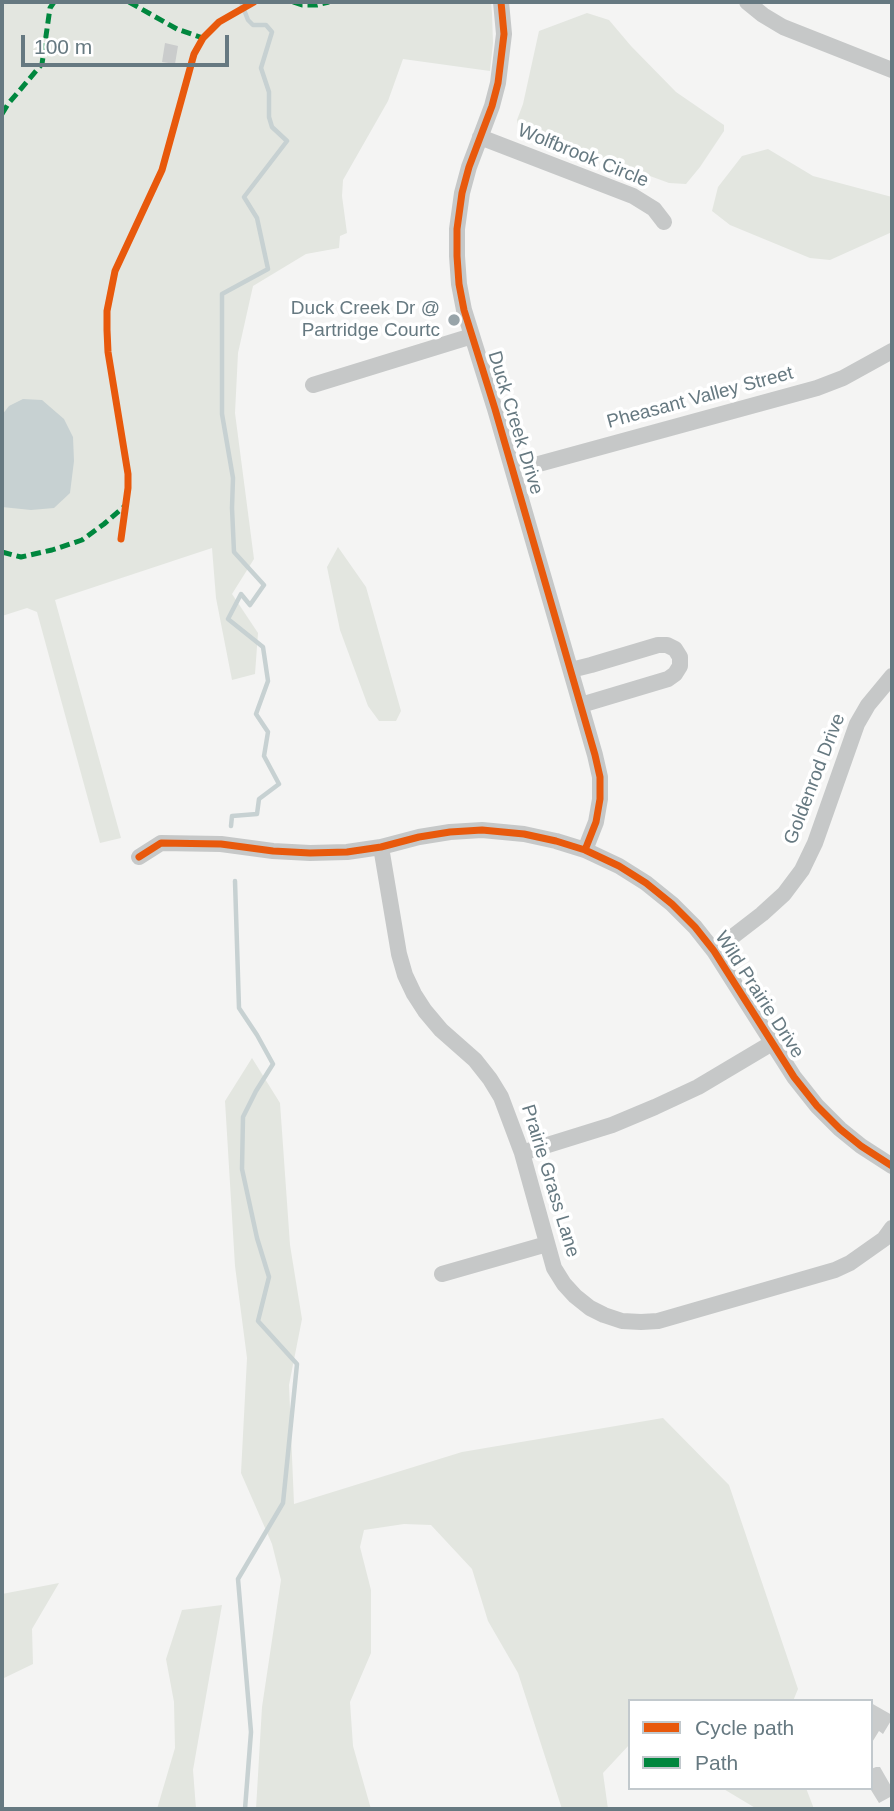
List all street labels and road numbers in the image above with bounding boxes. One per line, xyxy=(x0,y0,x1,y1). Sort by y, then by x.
street label: Wolfbrook Circle xyxy=(514,119,652,193)
street label: Duck Creek Drive xyxy=(482,348,548,498)
street label: Pheasant Valley Street xyxy=(604,362,796,434)
street label: Goldenrod Drive xyxy=(780,710,850,848)
street label: Wild Prairie Drive xyxy=(709,927,809,1063)
street label: Prairie Grass Lane xyxy=(516,1102,584,1260)

